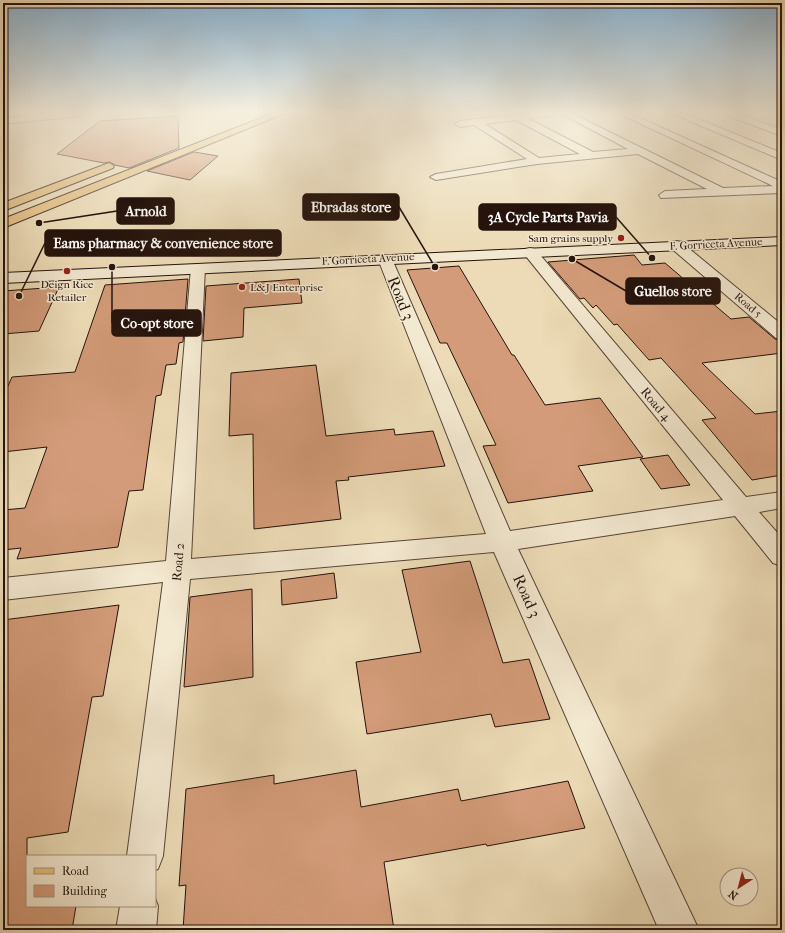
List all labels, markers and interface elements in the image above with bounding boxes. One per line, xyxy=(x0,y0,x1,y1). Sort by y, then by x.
callout: Ebradas store xyxy=(303,194,399,220)
callout: Arnold xyxy=(117,198,174,224)
text: Ebradas store xyxy=(311,199,391,216)
text: Arnold xyxy=(124,203,168,220)
callout: 3A Cycle Parts Pavia xyxy=(479,204,616,230)
text: 3A Cycle Parts Pavia xyxy=(488,209,609,226)
callout: Eams pharmacy & convenience store xyxy=(45,230,281,256)
place label: Sam grains supply xyxy=(528,232,614,245)
marker: Sam grains supply xyxy=(616,233,626,243)
text: Eams pharmacy & convenience store xyxy=(53,235,273,252)
street label: F. Gorriceta Avenue xyxy=(669,235,763,253)
street label: F. Gorriceta Avenue xyxy=(321,250,415,268)
marker: Deign Rice Retailer xyxy=(62,266,72,276)
street label: Road 3 xyxy=(384,273,418,323)
place label: Deign Rice Retailer xyxy=(40,278,94,304)
callout: Guellos store xyxy=(626,278,720,304)
place label: L&J Enterprise xyxy=(250,281,323,294)
marker: L&J Enterprise xyxy=(237,282,247,292)
text: Guellos store xyxy=(634,283,712,300)
street label: Road 5 xyxy=(732,290,764,320)
callout: Co-opt store xyxy=(112,310,201,336)
text: Co-opt store xyxy=(121,315,193,332)
street label: Road 4 xyxy=(638,384,675,424)
street label: Road 2 xyxy=(169,542,187,582)
street label: Road 3 xyxy=(509,571,545,621)
legend xyxy=(26,855,156,907)
text: Road xyxy=(62,864,89,878)
north arrow xyxy=(719,867,759,907)
text: Building xyxy=(62,884,107,898)
text: N xyxy=(726,887,741,902)

